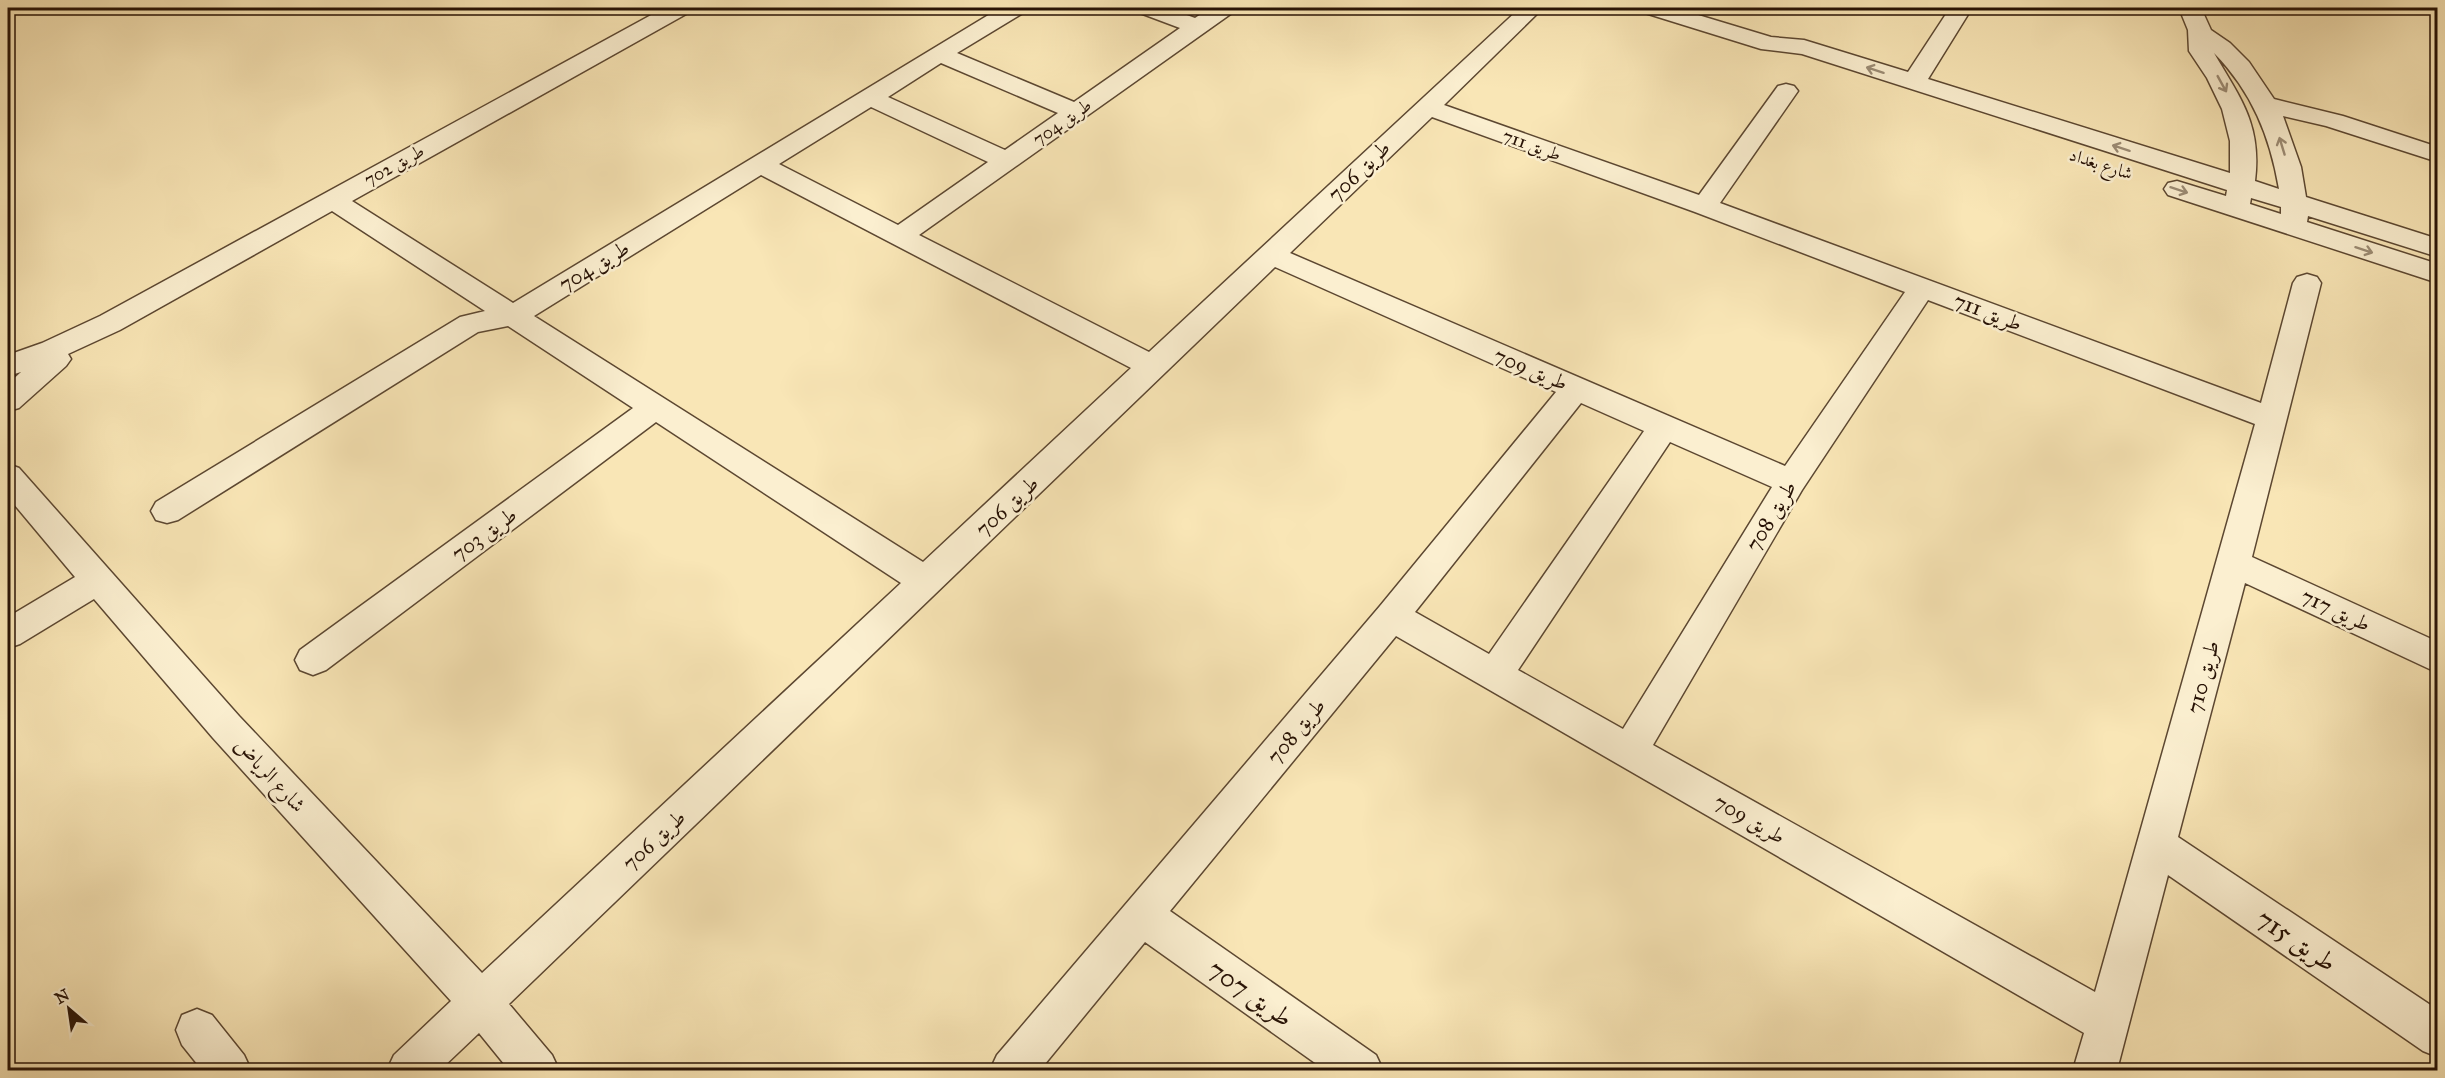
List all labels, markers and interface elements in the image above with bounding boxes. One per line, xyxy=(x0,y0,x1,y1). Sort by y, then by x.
one-way arrow xyxy=(1866,64,1885,75)
one-way arrow xyxy=(2216,75,2228,92)
street label: طريق 704 xyxy=(1028,94,1096,151)
street label: طريق 711 xyxy=(1499,124,1564,167)
street label: طريق 706 xyxy=(1322,135,1396,207)
one-way arrow xyxy=(2276,137,2287,156)
street label: طريق 702 xyxy=(360,139,429,191)
one-way arrow xyxy=(2112,142,2131,153)
street label: شارع بغداد xyxy=(2065,143,2136,188)
one-way arrow xyxy=(2169,185,2188,196)
street label: طريق 704 xyxy=(554,235,634,297)
one-way arrow xyxy=(2355,246,2373,257)
street label: طريق 711 xyxy=(1950,287,2026,337)
street label: طريق 709 xyxy=(1490,342,1572,396)
street label: طريق 706 xyxy=(970,470,1044,542)
street label: طريق 708 xyxy=(1740,476,1802,556)
street label: طريق 703 xyxy=(446,502,522,566)
street label: طريق 717 xyxy=(2297,583,2375,637)
street label: طريق 710 xyxy=(2181,638,2225,716)
street label: طريق 708 xyxy=(1261,693,1331,769)
street label: شارع الرياض xyxy=(225,732,311,821)
street label: طريق 709 xyxy=(1710,788,1790,850)
street label: طريق 706 xyxy=(617,804,691,876)
street label: طريق 715 xyxy=(2251,902,2343,979)
street label: طريق 707 xyxy=(1202,952,1300,1034)
north arrow xyxy=(39,979,99,1039)
text: N xyxy=(51,985,73,1008)

